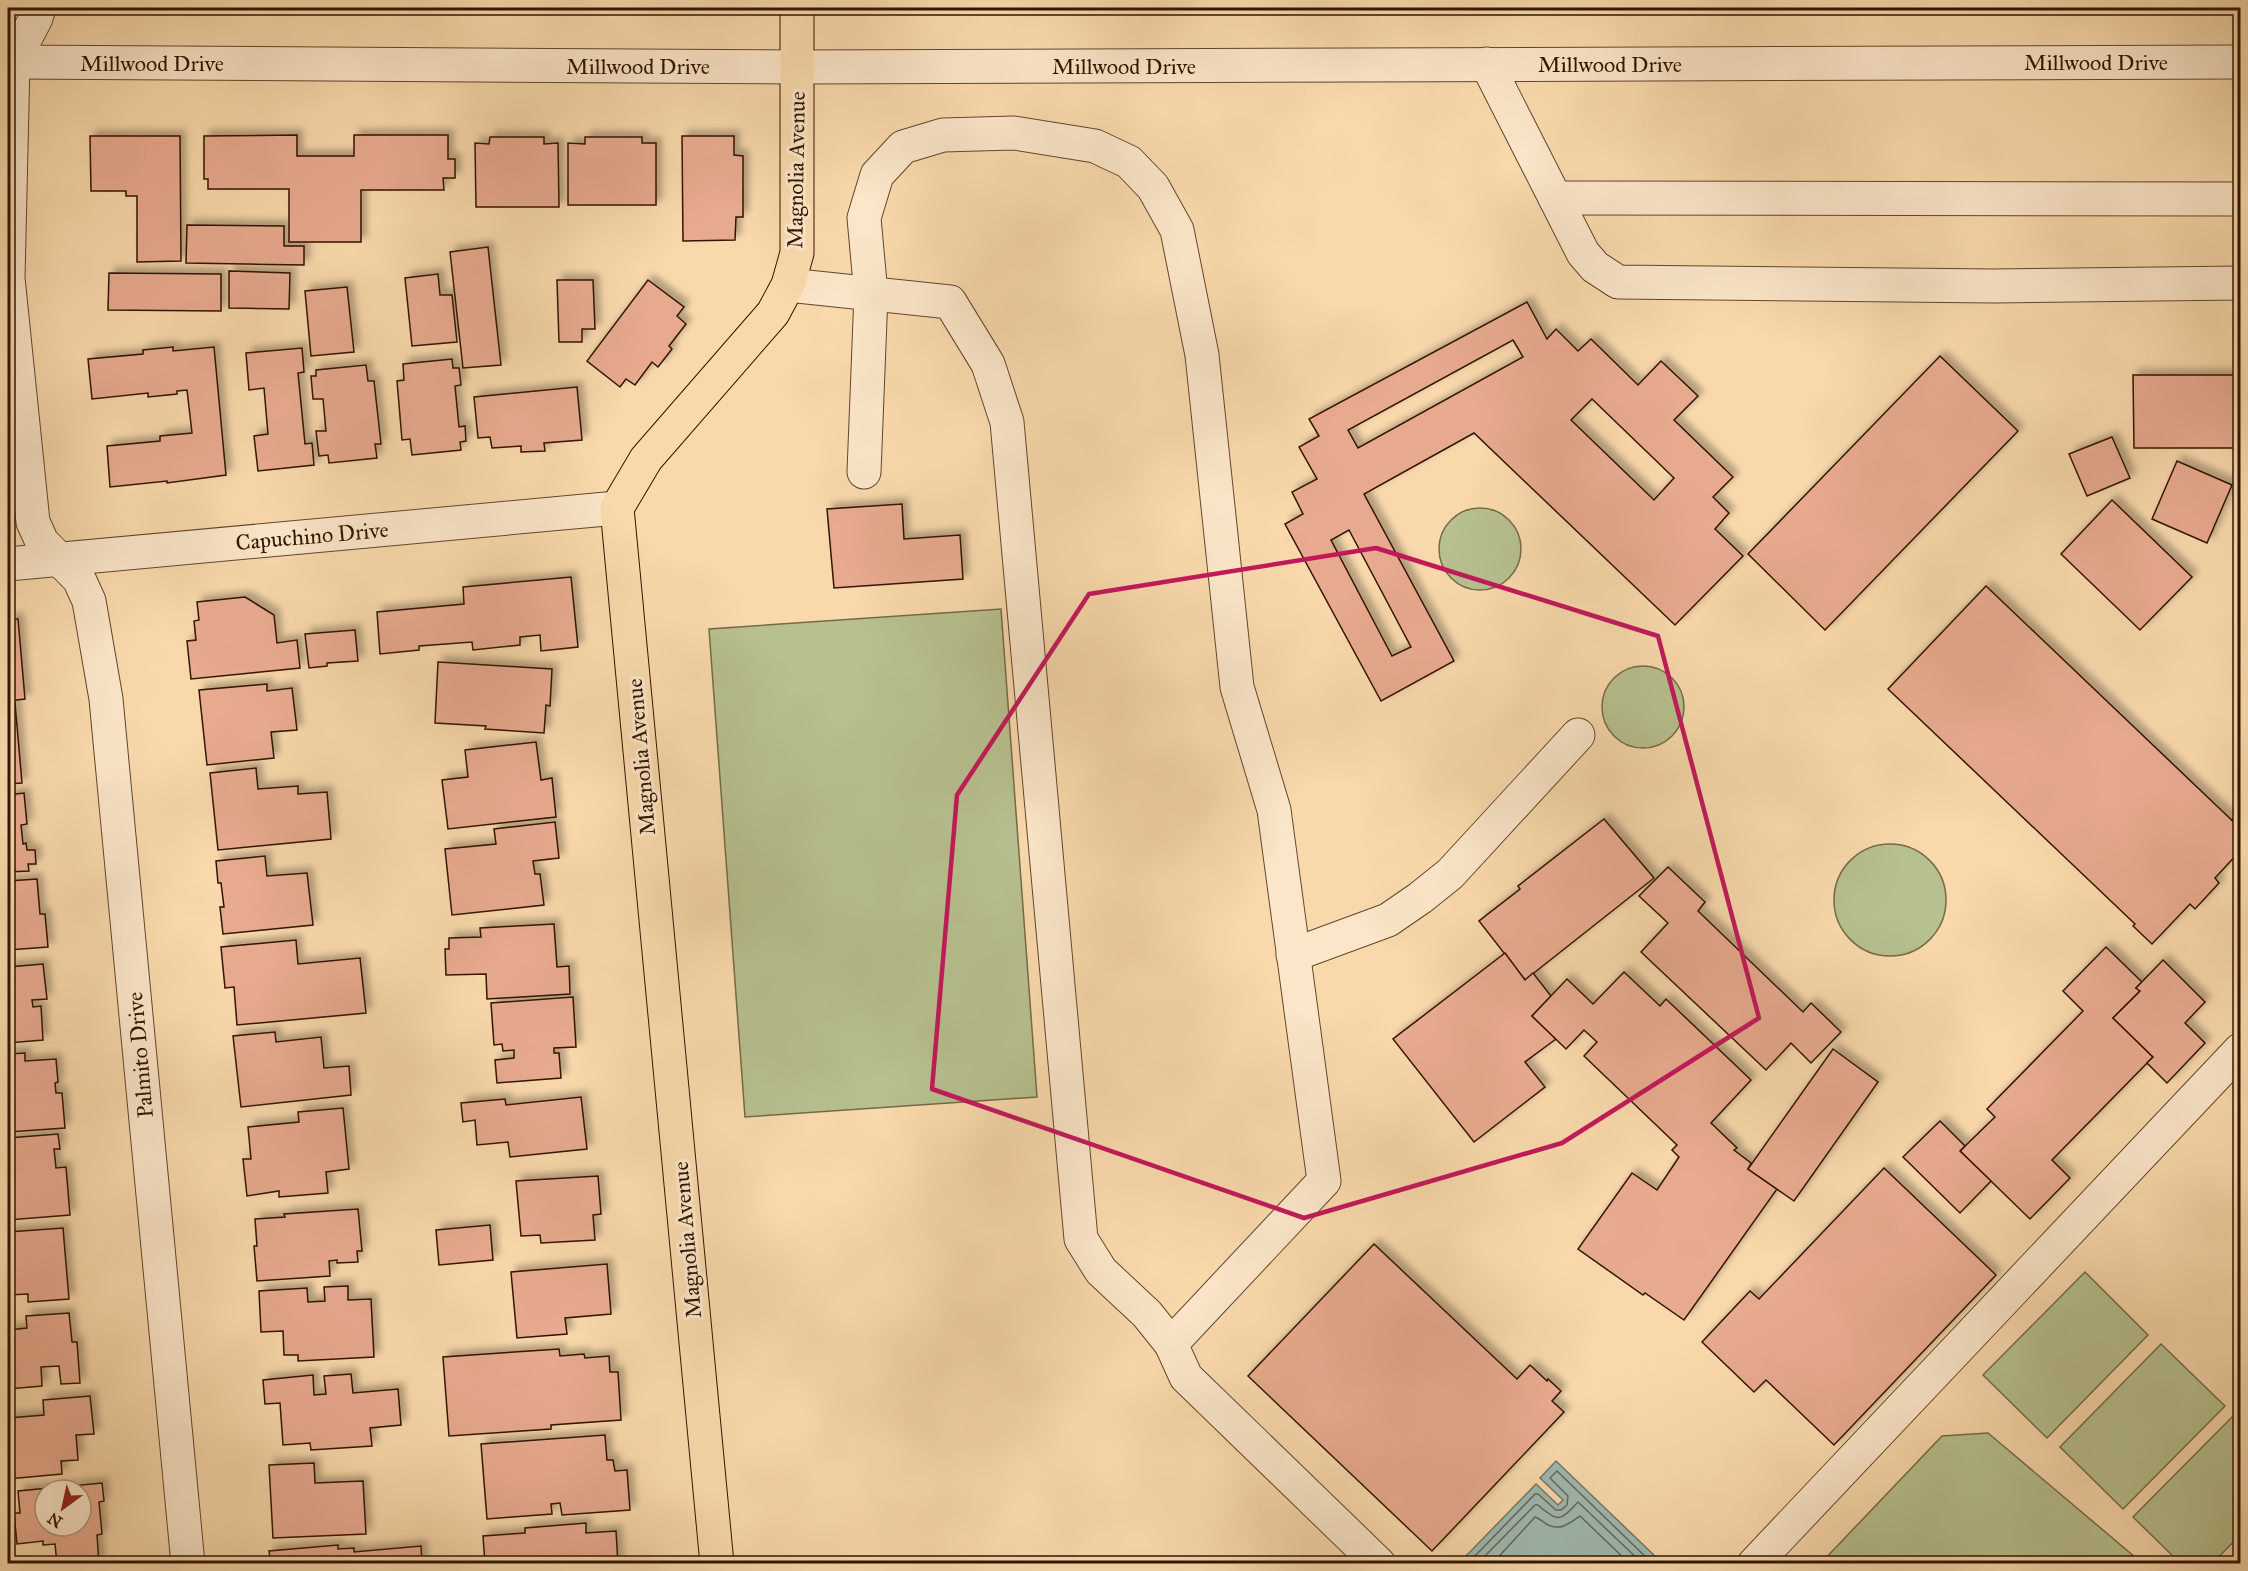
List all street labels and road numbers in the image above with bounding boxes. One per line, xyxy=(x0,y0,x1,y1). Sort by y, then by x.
street label: Millwood Drive xyxy=(2024,49,2168,76)
street label: Millwood Drive xyxy=(80,50,224,77)
street label: Millwood Drive xyxy=(1538,51,1682,78)
street label: Millwood Drive xyxy=(566,53,710,80)
street label: Millwood Drive xyxy=(1052,53,1196,80)
street label: Magnolia Avenue xyxy=(781,91,811,249)
street label: Capuchino Drive xyxy=(234,516,390,556)
street label: Magnolia Avenue xyxy=(621,677,661,837)
street label: Palmito Drive xyxy=(121,991,159,1119)
street label: Magnolia Avenue xyxy=(667,1160,707,1320)

